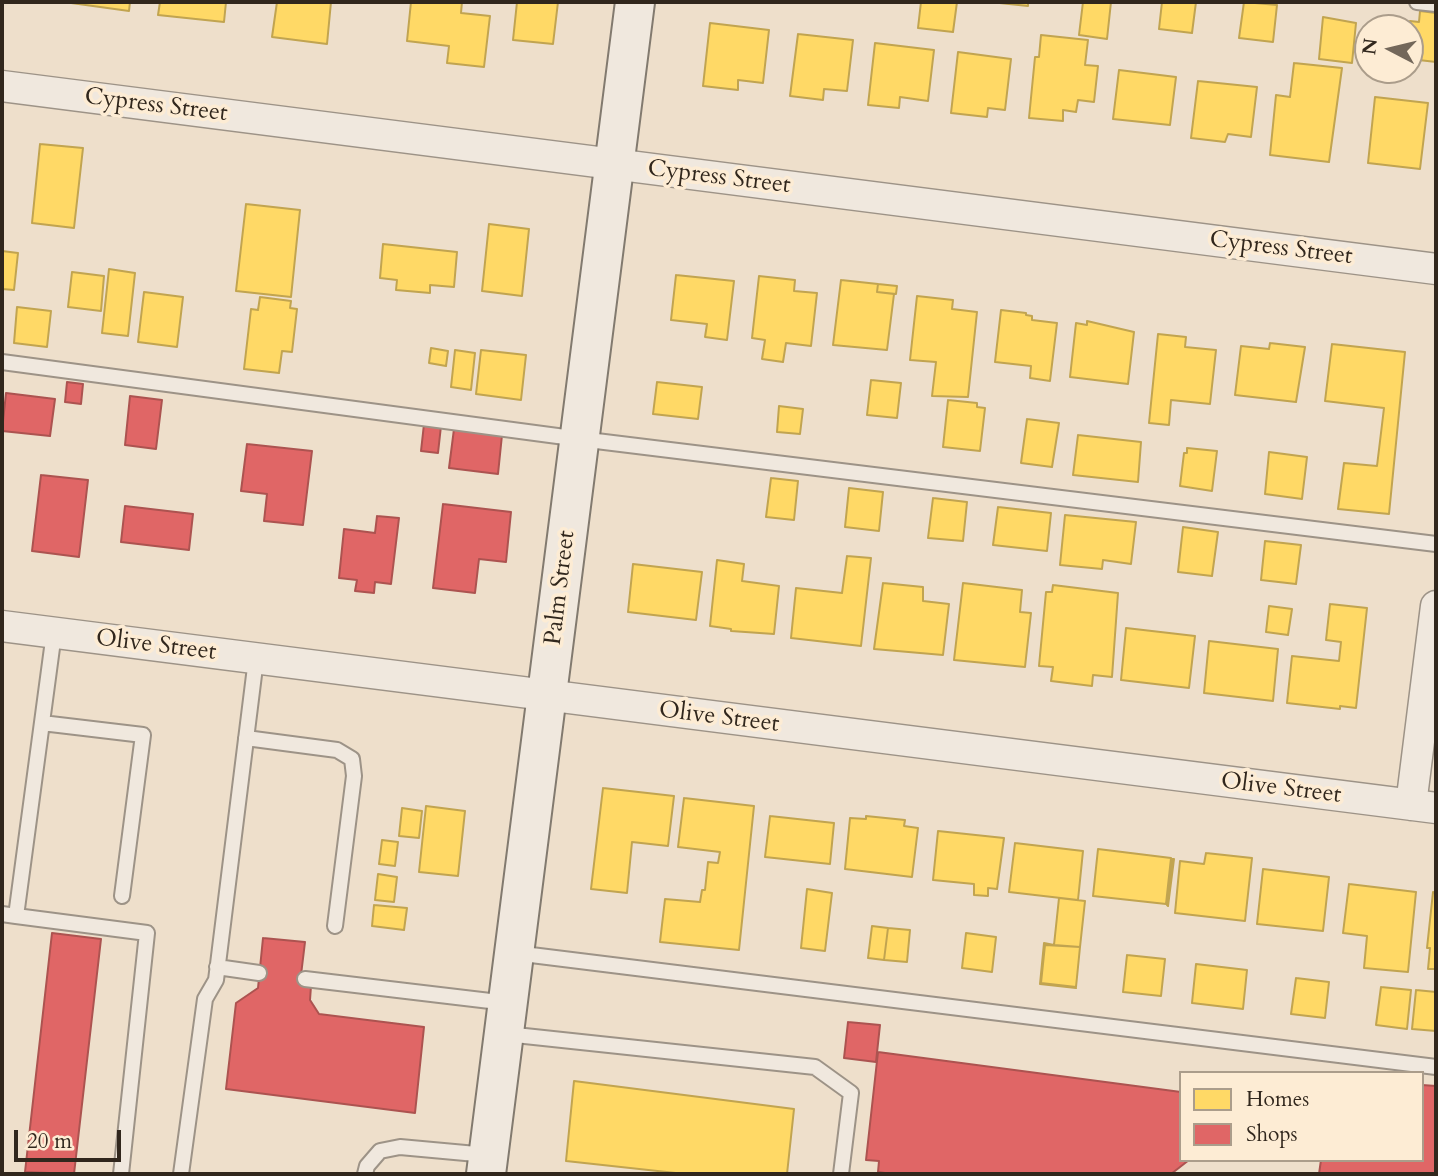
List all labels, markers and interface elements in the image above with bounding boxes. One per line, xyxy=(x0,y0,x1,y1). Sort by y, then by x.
north arrow xyxy=(1354,14,1424,84)
text: N xyxy=(1356,37,1384,56)
street label: Cypress Street xyxy=(83,83,229,129)
street label: Cypress Street xyxy=(646,155,792,201)
street label: Cypress Street xyxy=(1208,226,1354,272)
street label: Palm Street xyxy=(540,529,582,647)
street label: Olive Street xyxy=(94,624,218,668)
street label: Olive Street xyxy=(657,696,781,740)
street label: Olive Street xyxy=(1219,767,1343,811)
legend xyxy=(1179,1071,1424,1162)
text: Homes xyxy=(1246,1085,1309,1114)
scale bar xyxy=(18,1116,124,1160)
text: Shops xyxy=(1246,1120,1298,1149)
text: 20 m xyxy=(27,1127,72,1156)

